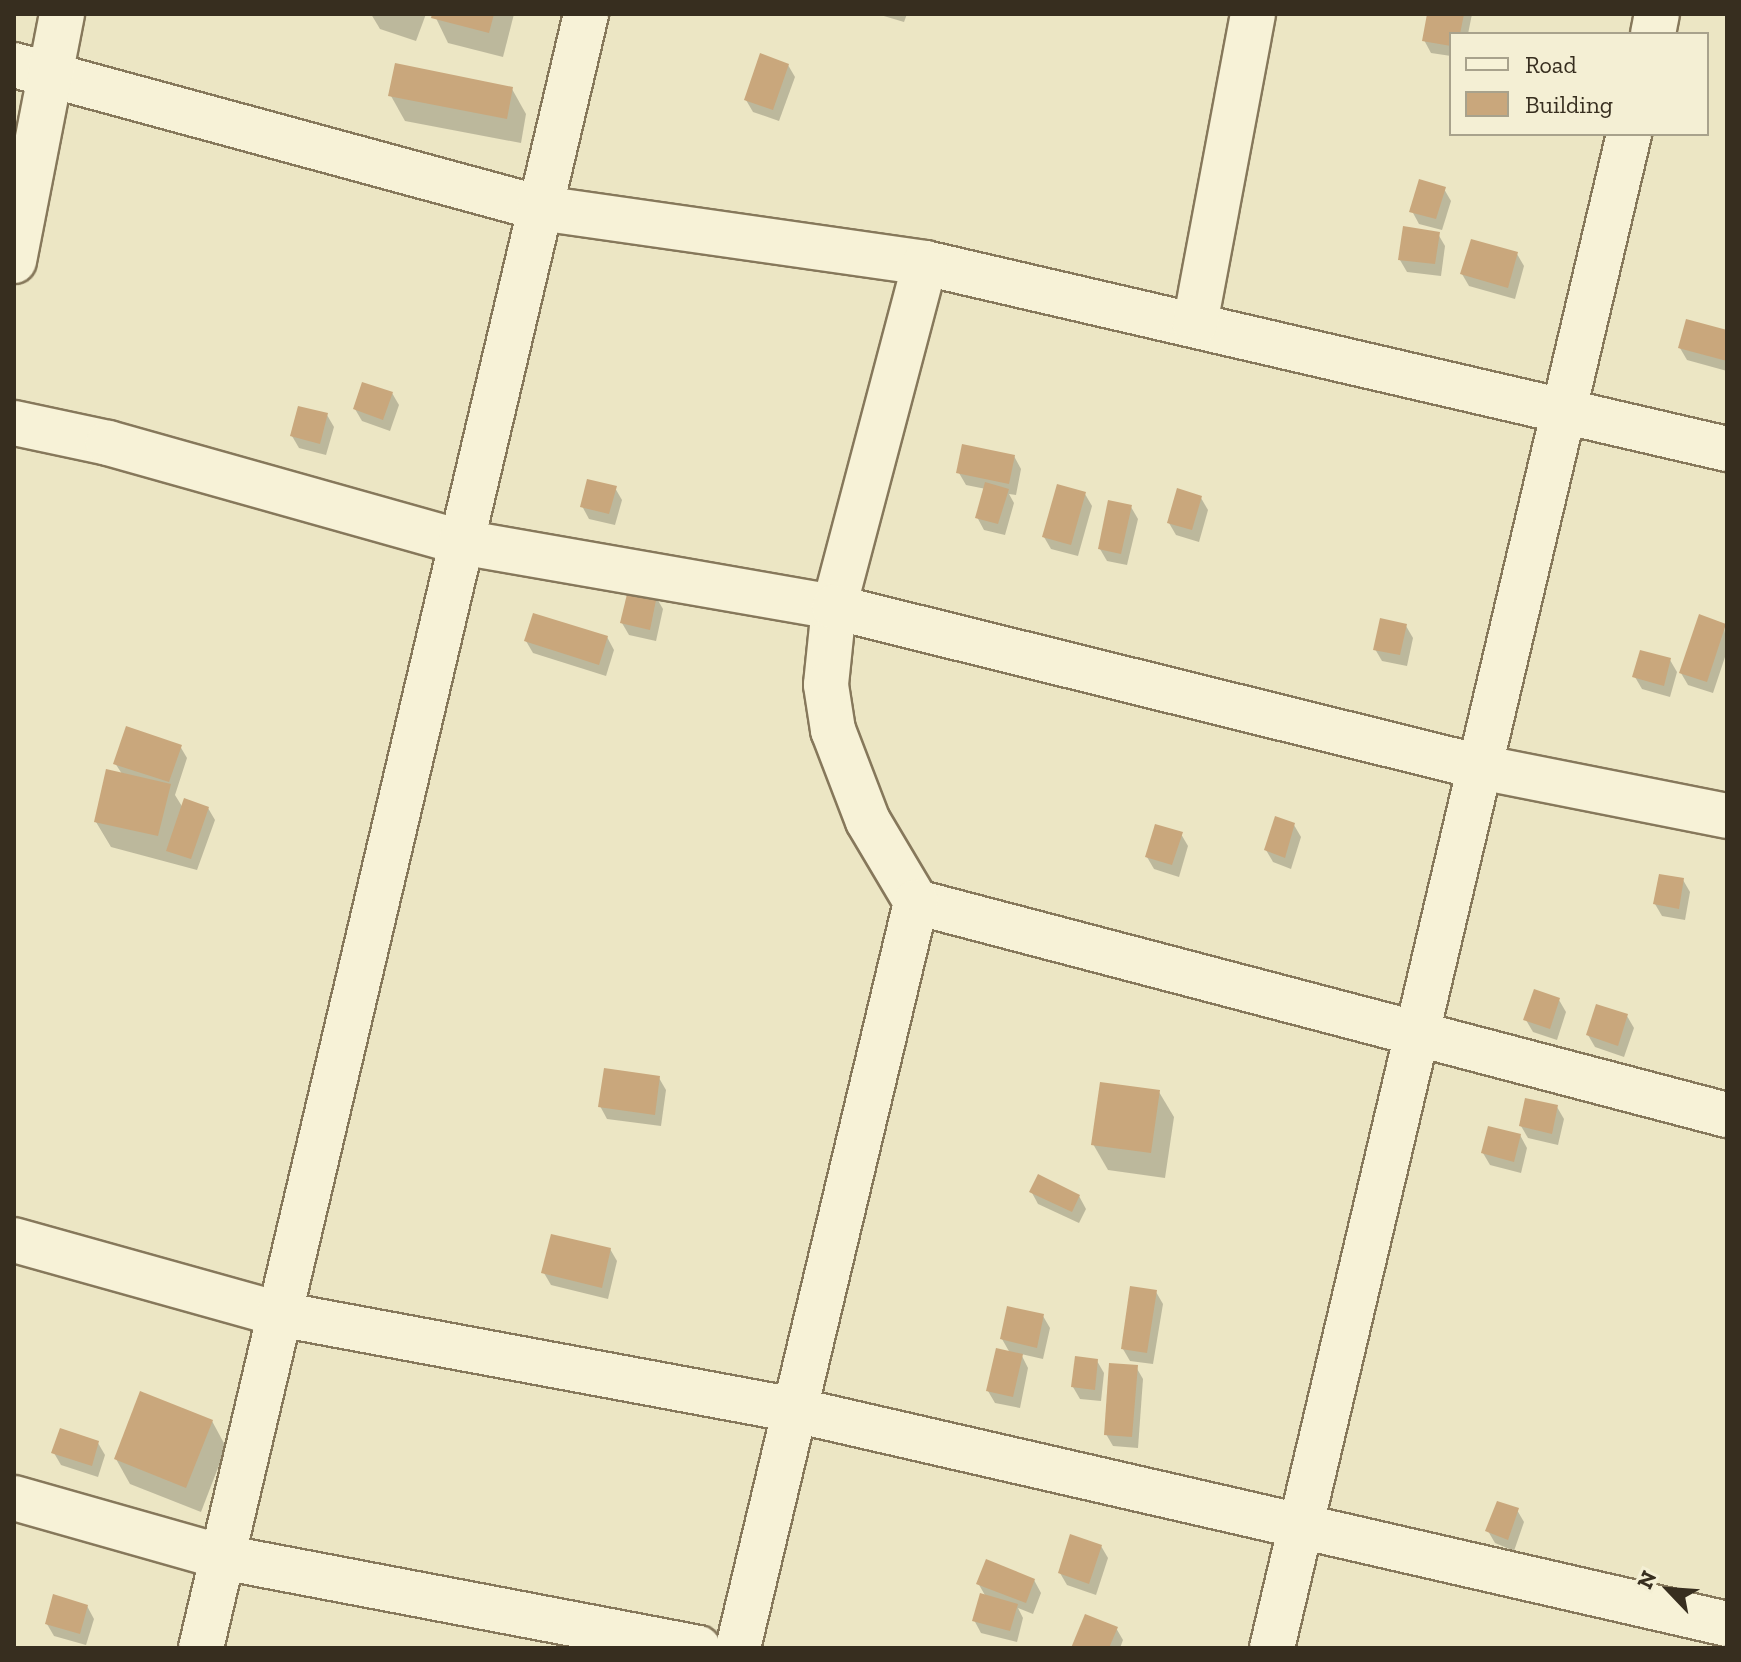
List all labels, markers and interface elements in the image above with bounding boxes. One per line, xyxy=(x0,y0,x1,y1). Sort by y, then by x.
legend xyxy=(1449,32,1709,136)
text: Road xyxy=(1525,50,1577,79)
text: Building xyxy=(1525,90,1613,119)
north arrow xyxy=(1629,1550,1709,1630)
text: N xyxy=(1631,1566,1663,1593)

